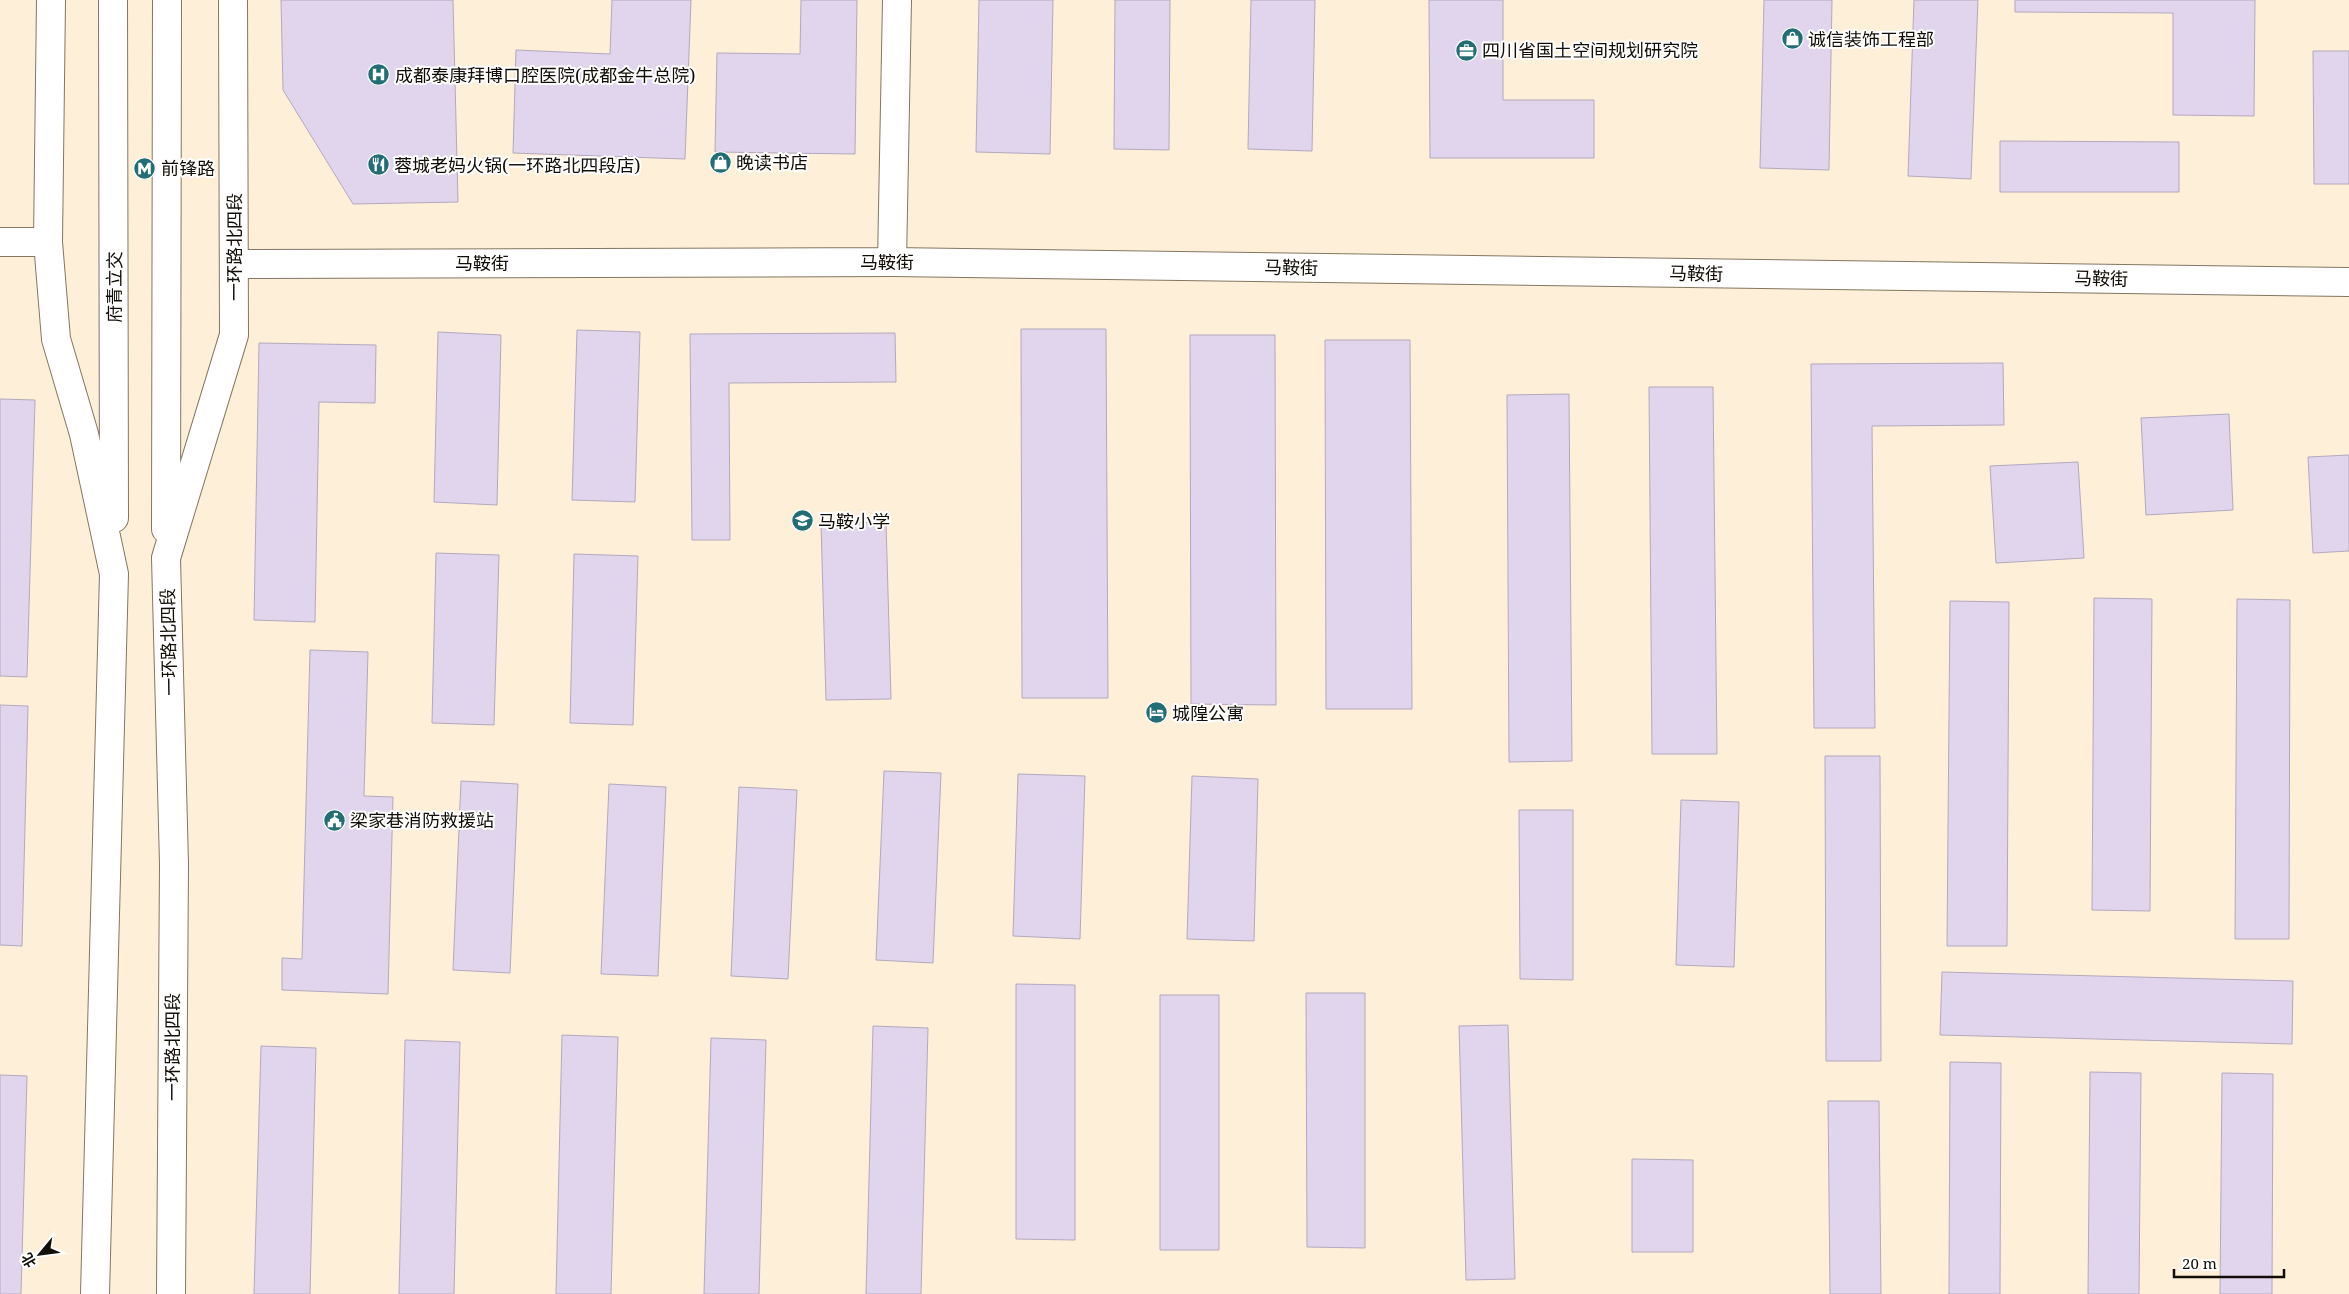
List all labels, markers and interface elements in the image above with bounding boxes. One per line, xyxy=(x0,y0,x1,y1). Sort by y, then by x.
shop icon: 诚信装饰工程部 xyxy=(1780,27,1804,51)
place label: 诚信装饰工程部 xyxy=(1808,27,1934,51)
office icon: 四川省国土空间规划研究院 xyxy=(1454,38,1478,62)
place label: 四川省国土空间规划研究院 xyxy=(1482,38,1698,62)
hospital icon: 成都泰康拜博口腔医院(成都金牛总院) xyxy=(367,63,391,87)
place label: 成都泰康拜博口腔医院(成都金牛总院) xyxy=(395,63,695,87)
shop icon: 晚读书店 xyxy=(708,150,732,174)
place label: 晚读书店 xyxy=(736,150,808,174)
restaurant icon: 蓉城老妈火锅(一环路北四段店) xyxy=(366,153,390,177)
place label: 蓉城老妈火锅(一环路北四段店) xyxy=(394,153,640,177)
metro station icon: 前锋路 xyxy=(133,156,157,180)
place label: 前锋路 xyxy=(161,156,215,180)
street label: 一环路北四段 xyxy=(222,193,246,301)
street label: 马鞍街 xyxy=(860,250,914,274)
street label: 府青立交 xyxy=(102,251,126,323)
street label: 马鞍街 xyxy=(455,251,509,275)
street label: 马鞍街 xyxy=(1264,255,1318,279)
street label: 马鞍街 xyxy=(1669,261,1723,285)
street label: 马鞍街 xyxy=(2074,266,2128,290)
school or university icon: 马鞍小学 xyxy=(790,509,814,533)
place label: 马鞍小学 xyxy=(818,509,890,533)
street label: 一环路北四段 xyxy=(155,588,181,696)
hotel icon: 城隍公寓 xyxy=(1144,701,1168,725)
place label: 城隍公寓 xyxy=(1172,701,1244,725)
public building icon: 梁家巷消防救援站 xyxy=(322,808,346,832)
place label: 梁家巷消防救援站 xyxy=(350,808,494,832)
street label: 一环路北四段 xyxy=(160,993,184,1101)
north arrow xyxy=(15,1229,65,1279)
scale bar xyxy=(2174,1246,2284,1278)
text: 北 xyxy=(16,1250,40,1271)
text: 20 m xyxy=(2182,1253,2217,1273)

